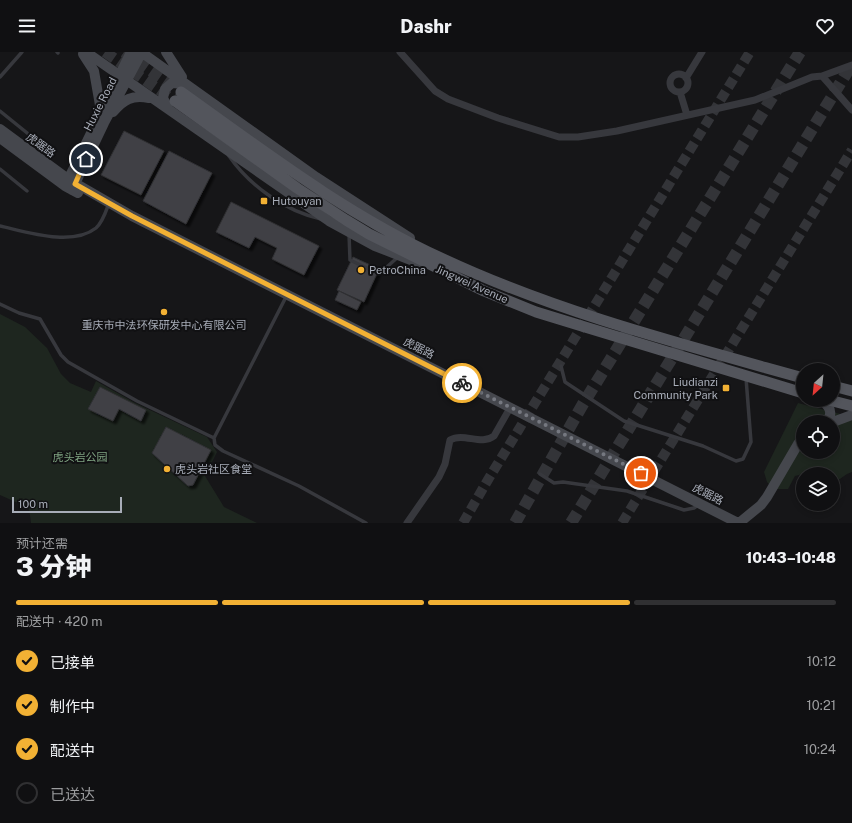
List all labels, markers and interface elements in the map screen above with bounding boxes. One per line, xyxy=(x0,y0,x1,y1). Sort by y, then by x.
icon: menu xyxy=(16,15,38,37)
icon: heart xyxy=(814,15,836,37)
text: Dashr xyxy=(400,16,452,37)
street label: Huxie Road xyxy=(81,75,119,133)
street label: 虎踞路 xyxy=(24,130,58,160)
pin xyxy=(69,142,103,176)
icon: home xyxy=(75,148,97,170)
place label: Hutouyan xyxy=(272,195,322,207)
marker: Hutouyan xyxy=(259,196,269,206)
street label: Jingwei Avenue xyxy=(434,263,510,305)
place label: PetroChina xyxy=(369,264,426,276)
marker: PetroChina xyxy=(356,265,366,275)
marker: 重庆市中法环保研发中心有限公司 xyxy=(159,307,169,317)
place label: 重庆市中法环保研发中心有限公司 xyxy=(82,319,247,331)
street label: 虎踞路 xyxy=(402,335,436,361)
courier xyxy=(442,363,482,403)
north arrow xyxy=(796,363,840,407)
map controls xyxy=(796,363,840,511)
icon: bike xyxy=(451,372,473,394)
place label: Liudianzi Community Park xyxy=(633,376,718,401)
marker: Liudianzi Community Park xyxy=(721,383,731,393)
button: locate xyxy=(796,415,840,459)
park label: 虎头岩公园 xyxy=(53,451,108,463)
pin xyxy=(624,456,658,490)
icon: bag xyxy=(630,462,652,484)
place label: 虎头岩社区食堂 xyxy=(175,463,252,475)
marker: 虎头岩社区食堂 xyxy=(162,464,172,474)
button: layers xyxy=(796,467,840,511)
street label: 虎踞路 xyxy=(691,481,725,507)
scale bar xyxy=(12,495,122,514)
text: 100 m xyxy=(18,498,48,510)
text: 预计还需 xyxy=(16,536,68,551)
text: 10:43–10:48 xyxy=(746,549,836,566)
text: 3 分钟 xyxy=(16,551,91,582)
text: 配送中 · 420 m xyxy=(16,614,103,629)
icon: check xyxy=(16,650,38,672)
text: 已接单 xyxy=(50,654,95,671)
text: 10:12 xyxy=(807,654,836,669)
icon: check xyxy=(16,694,38,716)
text: 制作中 xyxy=(50,698,95,715)
text: 10:21 xyxy=(807,698,836,713)
icon: check xyxy=(16,738,38,760)
text: 配送中 xyxy=(50,742,95,759)
text: 10:24 xyxy=(804,742,836,757)
text: 已送达 xyxy=(50,786,95,803)

